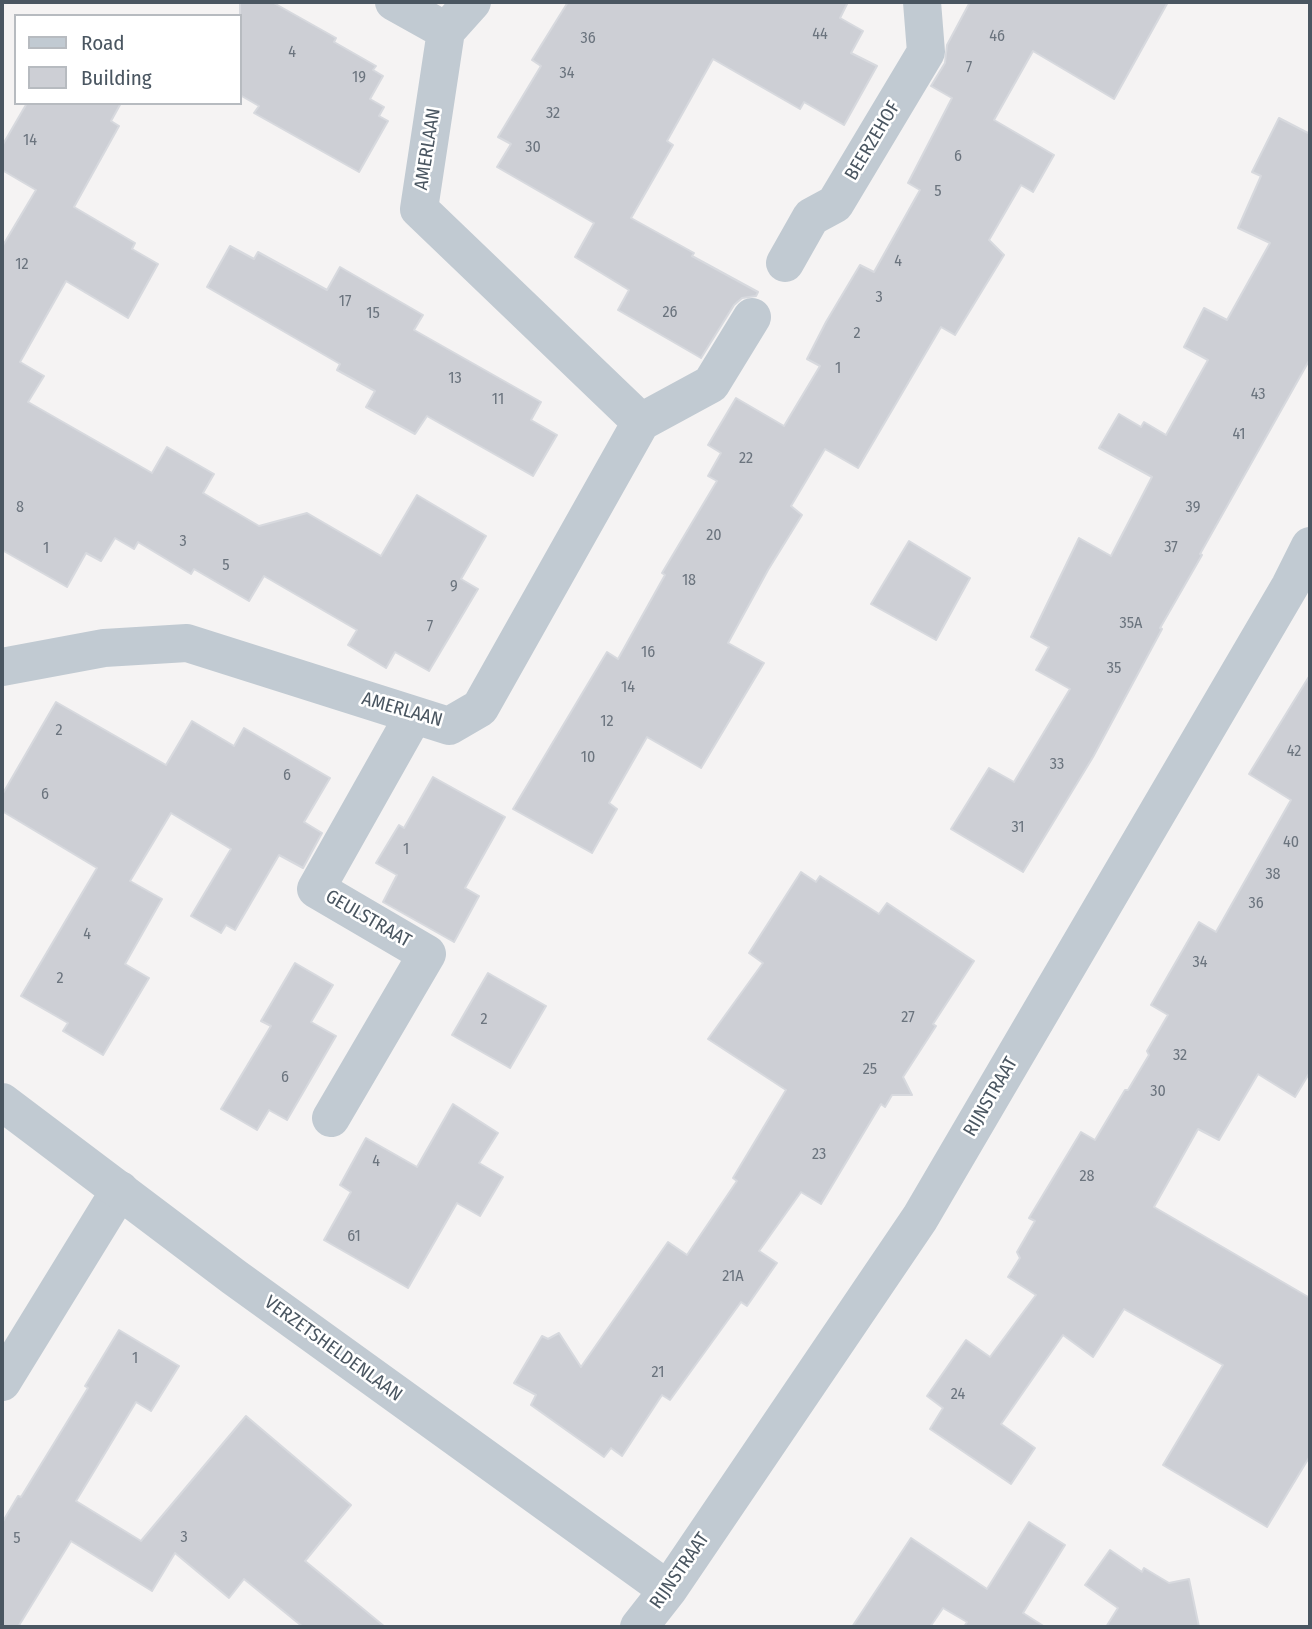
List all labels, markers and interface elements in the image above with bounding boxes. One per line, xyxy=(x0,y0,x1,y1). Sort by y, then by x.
legend xyxy=(14,14,242,105)
house number: 44 xyxy=(812,25,828,45)
house number: 46 xyxy=(989,27,1005,47)
house number: 36 xyxy=(580,29,596,49)
text: Road xyxy=(81,30,125,56)
house number: 4 xyxy=(288,43,296,63)
house number: 7 xyxy=(966,58,972,78)
house number: 34 xyxy=(560,64,574,84)
text: Building xyxy=(81,65,152,91)
house number: 19 xyxy=(352,68,366,88)
street label: BEERZEHOF xyxy=(841,97,905,185)
house number: 32 xyxy=(546,104,560,124)
street label: AMERLAAN xyxy=(410,106,446,192)
house number: 14 xyxy=(23,131,37,151)
house number: 30 xyxy=(525,138,541,158)
house number: 6 xyxy=(954,147,962,167)
house number: 5 xyxy=(934,182,942,202)
house number: 4 xyxy=(894,252,902,272)
house number: 12 xyxy=(15,255,29,275)
house number: 3 xyxy=(875,288,883,308)
house number: 17 xyxy=(339,292,351,312)
house number: 26 xyxy=(663,303,677,323)
house number: 15 xyxy=(366,304,380,324)
house number: 2 xyxy=(853,324,861,344)
house number: 1 xyxy=(835,359,841,379)
house number: 13 xyxy=(448,369,462,389)
house number: 43 xyxy=(1251,385,1265,405)
house number: 11 xyxy=(492,390,504,410)
house number: 41 xyxy=(1232,425,1246,445)
house number: 22 xyxy=(739,449,753,469)
house number: 8 xyxy=(16,498,24,518)
house number: 39 xyxy=(1186,498,1200,518)
house number: 20 xyxy=(706,526,722,546)
house number: 3 xyxy=(179,532,187,552)
house number: 37 xyxy=(1164,538,1178,558)
house number: 1 xyxy=(43,539,49,559)
house number: 5 xyxy=(222,556,230,576)
house number: 18 xyxy=(682,571,696,591)
house number: 9 xyxy=(450,577,458,597)
house number: 35A xyxy=(1120,614,1142,634)
house number: 7 xyxy=(427,617,433,637)
house number: 16 xyxy=(641,643,655,663)
house number: 35 xyxy=(1107,659,1121,679)
house number: 14 xyxy=(621,678,635,698)
street label: AMERLAAN xyxy=(359,688,445,732)
house number: 12 xyxy=(600,712,614,732)
house number: 2 xyxy=(55,721,63,741)
house number: 42 xyxy=(1287,742,1301,762)
house number: 10 xyxy=(581,748,595,768)
house number: 33 xyxy=(1050,755,1064,775)
house number: 6 xyxy=(283,766,291,786)
house number: 6 xyxy=(41,785,49,805)
house number: 31 xyxy=(1011,818,1025,838)
house number: 40 xyxy=(1283,833,1299,853)
house number: 1 xyxy=(403,840,409,860)
house number: 38 xyxy=(1265,865,1281,885)
street label: GEULSTRAAT xyxy=(321,885,415,953)
house number: 36 xyxy=(1248,894,1264,914)
house number: 4 xyxy=(83,925,91,945)
house number: 34 xyxy=(1193,953,1207,973)
house number: 2 xyxy=(56,969,64,989)
house number: 27 xyxy=(901,1008,915,1028)
house number: 2 xyxy=(480,1010,488,1030)
house number: 32 xyxy=(1173,1046,1187,1066)
street label: RIJNSTRAAT xyxy=(959,1053,1023,1141)
house number: 25 xyxy=(863,1060,877,1080)
house number: 6 xyxy=(281,1068,289,1088)
house number: 30 xyxy=(1150,1082,1166,1102)
house number: 23 xyxy=(812,1145,826,1165)
house number: 4 xyxy=(372,1152,380,1172)
house number: 28 xyxy=(1079,1167,1095,1187)
house number: 61 xyxy=(347,1227,361,1247)
house number: 21A xyxy=(722,1267,744,1287)
street label: VERZETSHELDENLAAN xyxy=(260,1291,406,1407)
house number: 1 xyxy=(132,1349,138,1369)
house number: 21 xyxy=(652,1363,664,1383)
house number: 24 xyxy=(951,1385,965,1405)
house number: 3 xyxy=(180,1528,188,1548)
street label: RIJNSTRAAT xyxy=(645,1528,715,1614)
house number: 5 xyxy=(13,1529,21,1549)

